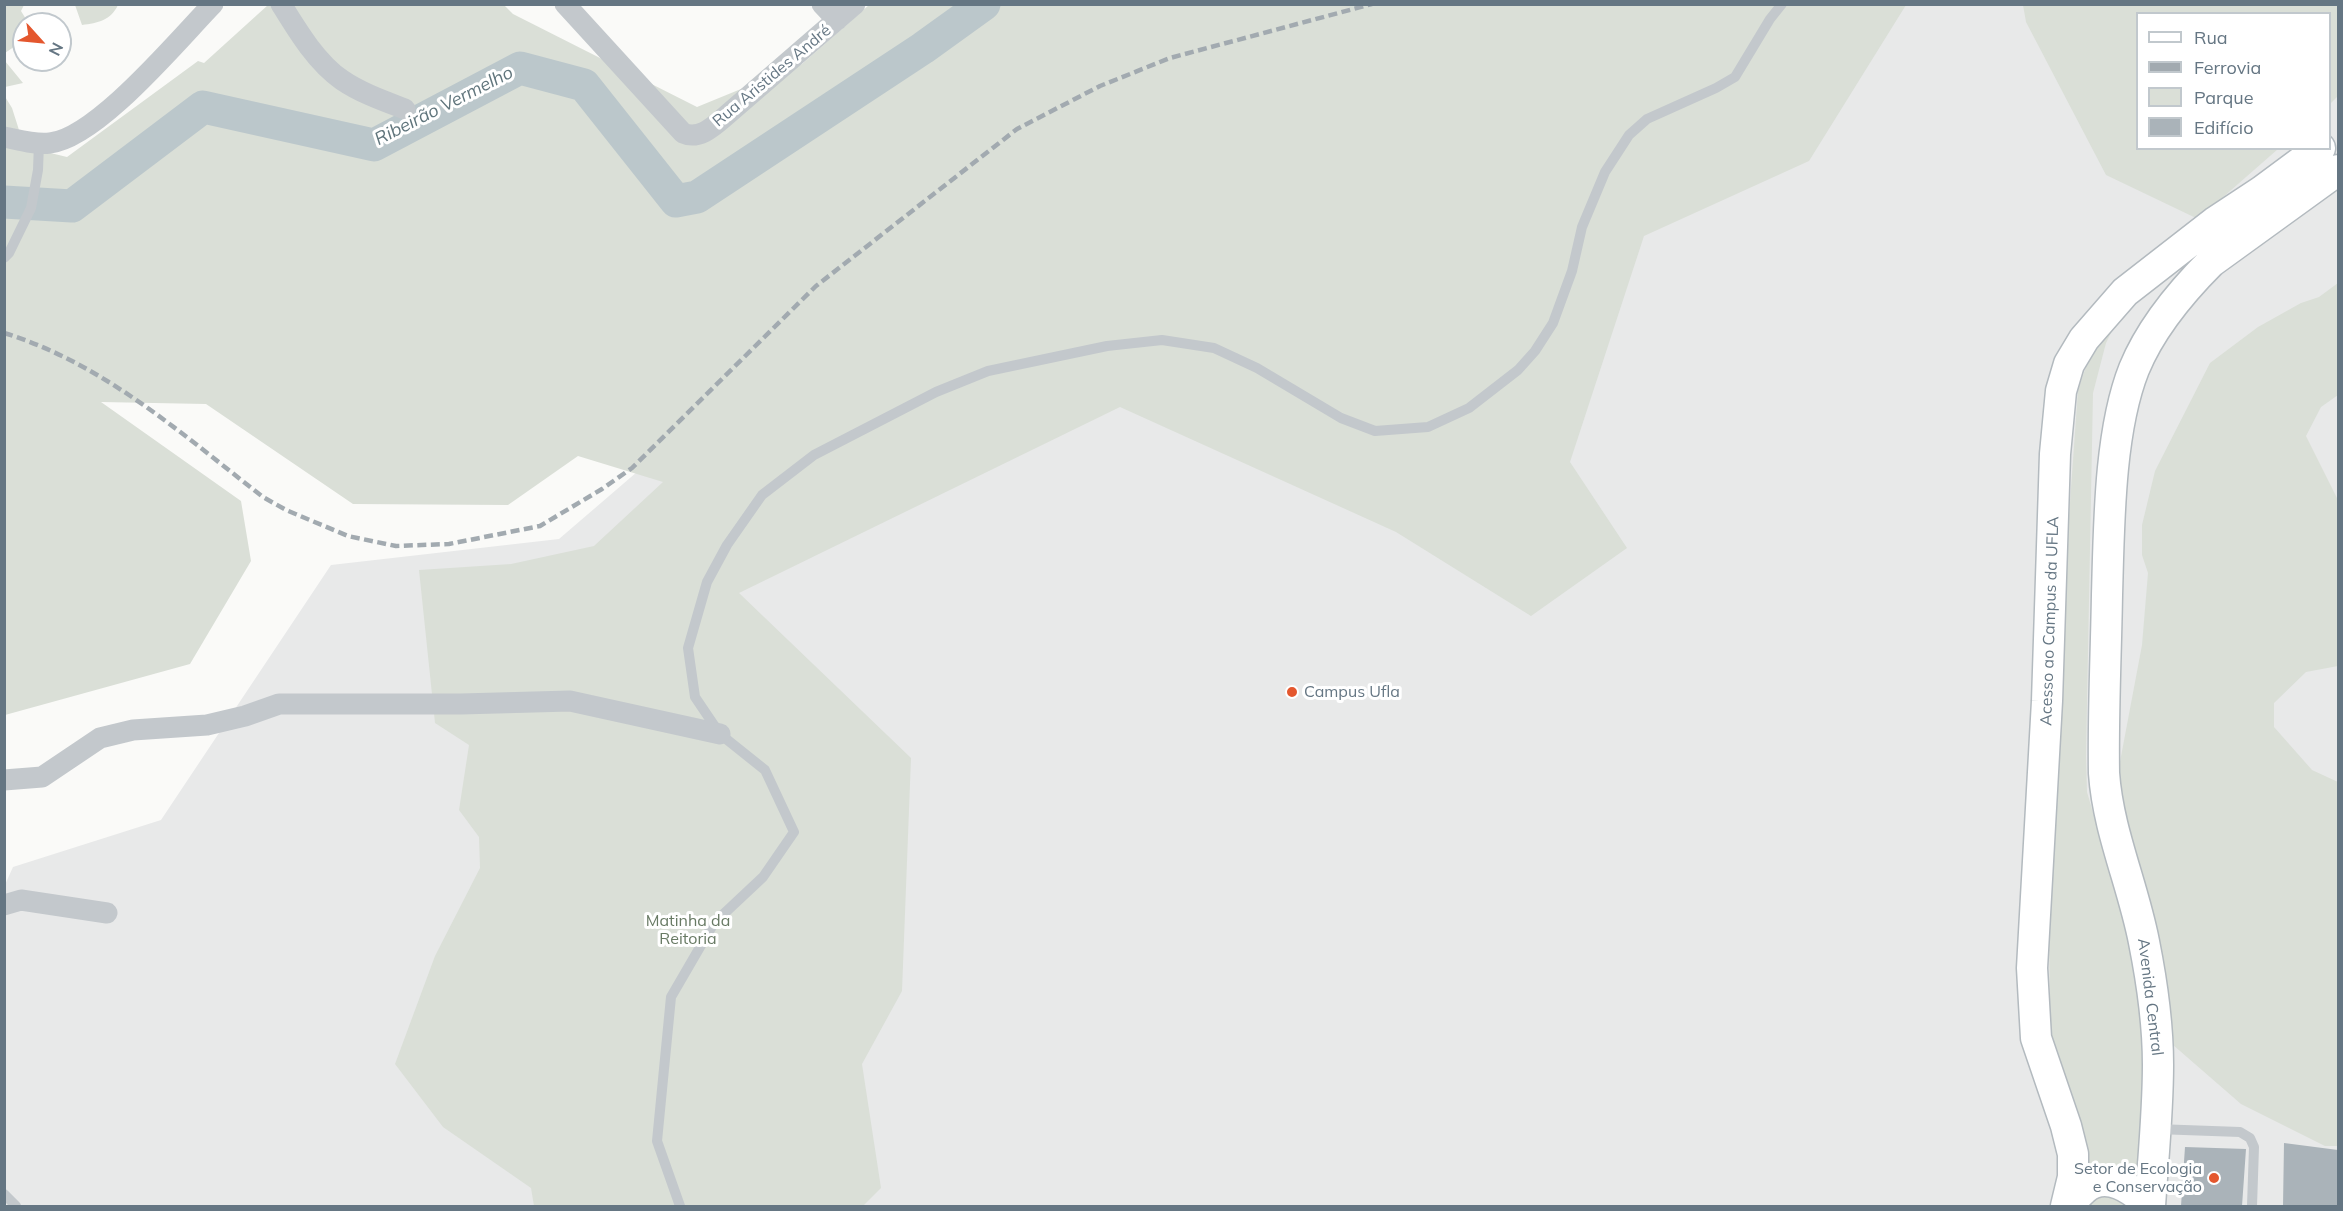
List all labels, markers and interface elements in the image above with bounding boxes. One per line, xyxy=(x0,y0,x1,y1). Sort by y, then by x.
north arrow xyxy=(12,12,72,72)
legend xyxy=(2136,12,2331,150)
street label: Rua Aristides André xyxy=(709,21,835,131)
text: Rua xyxy=(2194,26,2228,49)
text: N xyxy=(45,39,68,59)
text: Ferrovia xyxy=(2194,56,2261,79)
water label: Ribeirão Vermelho xyxy=(371,62,517,150)
text: Parque xyxy=(2194,86,2253,109)
text: Edifício xyxy=(2194,116,2253,139)
street label: Acesso ao Campus da UFLA xyxy=(2037,516,2063,726)
place label: Campus Ufla xyxy=(1304,682,1400,702)
marker: Campus Ufla xyxy=(1285,685,1299,699)
park label: Matinha da Reitoria xyxy=(646,911,730,949)
street label: Avenida Central xyxy=(2133,937,2167,1057)
place label: Setor de Ecologia e Conservação xyxy=(2074,1159,2202,1197)
marker: Setor de Ecologia e Conservação xyxy=(2207,1171,2221,1185)

